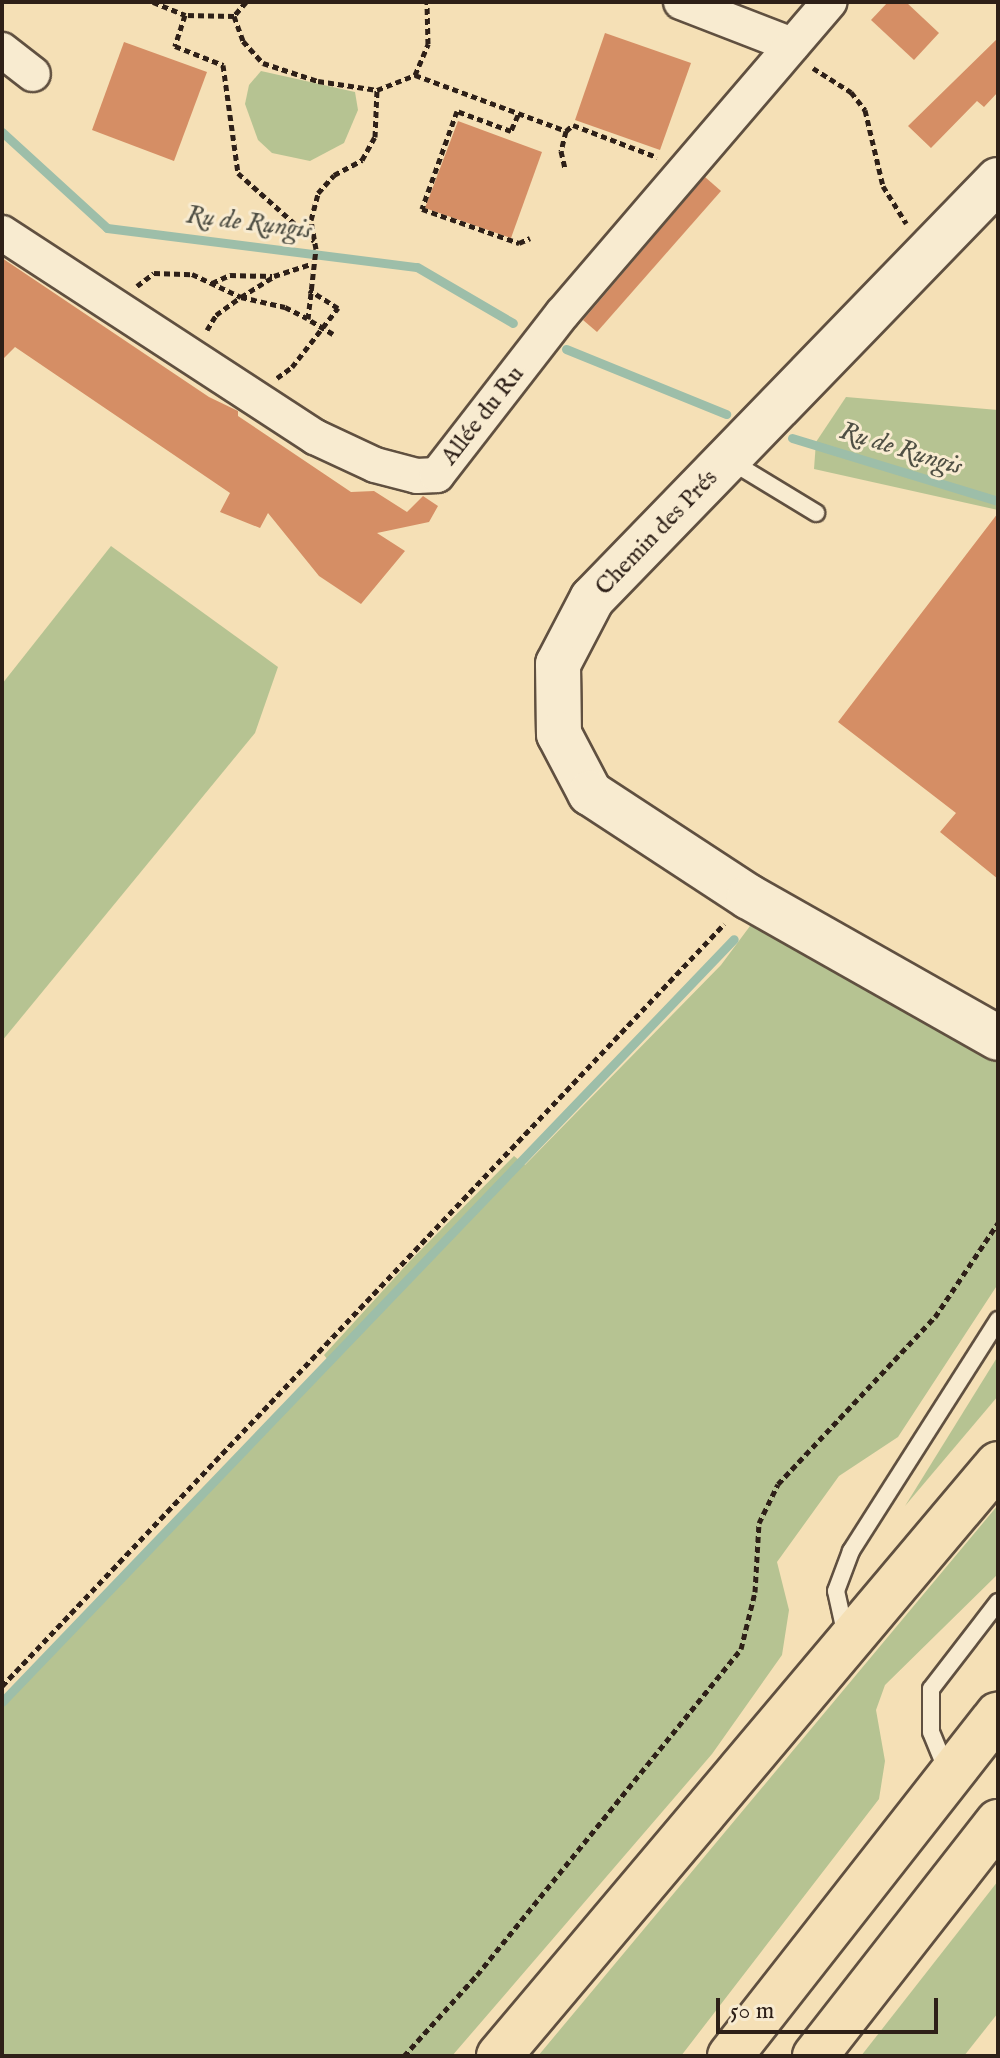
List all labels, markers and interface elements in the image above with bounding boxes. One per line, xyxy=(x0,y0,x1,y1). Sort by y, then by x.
water label: Ru de Rungis xyxy=(184,200,314,246)
street label: Allée du Ru xyxy=(435,361,531,471)
water label: Ru de Rungis xyxy=(836,416,966,482)
street label: Chemin des Prés xyxy=(590,464,724,602)
scale bar xyxy=(720,1982,942,2032)
text: 50 m xyxy=(730,1996,774,2027)

